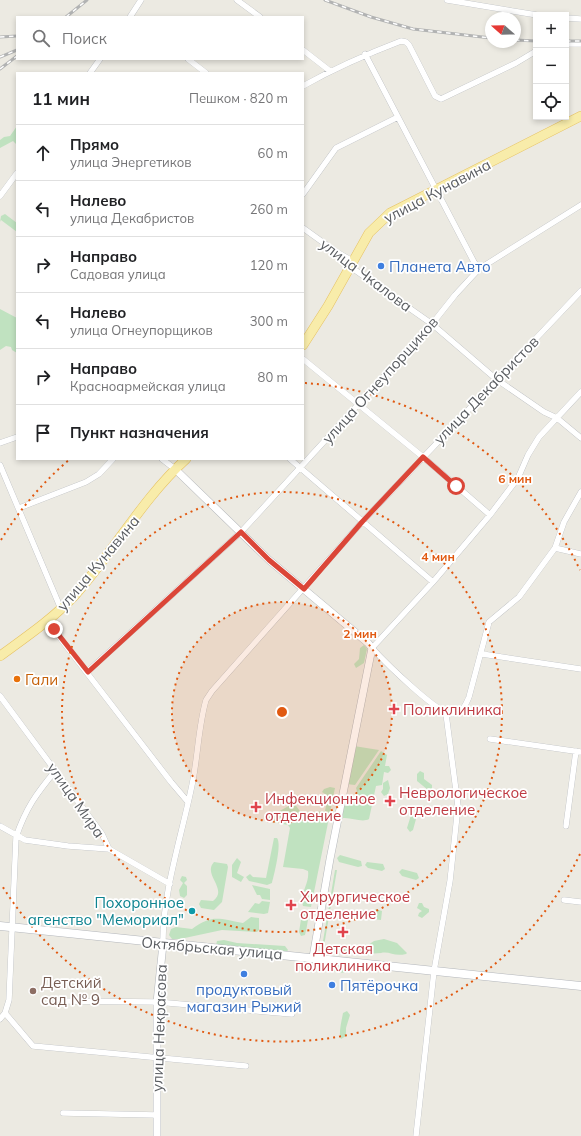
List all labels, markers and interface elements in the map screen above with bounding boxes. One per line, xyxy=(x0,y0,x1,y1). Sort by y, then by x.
north arrow xyxy=(485,12,521,48)
map controls xyxy=(533,12,569,120)
button: + xyxy=(533,12,569,48)
search box xyxy=(16,16,304,60)
icon: search xyxy=(30,27,52,49)
text: Поиск xyxy=(62,29,107,48)
button: − xyxy=(533,48,569,84)
button: locate xyxy=(533,84,569,120)
text: 11 мин xyxy=(32,88,90,109)
text: Пешком · 820 m xyxy=(189,90,288,106)
text: Прямо xyxy=(70,135,119,154)
icon: ahead xyxy=(32,142,54,164)
text: 60 m xyxy=(258,145,288,161)
text: улица Энергетиков xyxy=(70,154,192,170)
street label: улица Кунавина xyxy=(380,155,494,227)
text: Налево xyxy=(70,191,126,210)
icon: left xyxy=(32,198,54,220)
text: 260 m xyxy=(250,201,288,217)
text: улица Декабристов xyxy=(70,210,194,226)
street label: улица Чкалова xyxy=(316,234,416,316)
text: Направо xyxy=(70,247,137,266)
icon: right xyxy=(32,254,54,276)
text: 120 m xyxy=(250,257,288,273)
place label: Планета Авто xyxy=(389,257,491,276)
marker: Планета Авто xyxy=(376,261,386,271)
text: Садовая улица xyxy=(70,266,166,282)
text: Налево xyxy=(70,303,126,322)
icon: left xyxy=(32,310,54,332)
street label: улица Огнеупорщиков xyxy=(318,312,442,448)
text: 300 m xyxy=(250,313,288,329)
text: улица Огнеупорщиков xyxy=(70,322,213,338)
street label: улица Декабристов xyxy=(429,332,543,448)
text: Направо xyxy=(70,359,137,378)
icon: right xyxy=(32,366,54,388)
text: 80 m xyxy=(258,369,288,385)
text: Красноармейская улица xyxy=(70,378,226,394)
icon: arrive xyxy=(32,422,54,444)
text: Пункт назначения xyxy=(70,423,209,442)
text: 6 мин xyxy=(498,471,532,486)
route start xyxy=(447,477,465,495)
street label: улица Кунавина xyxy=(53,511,143,615)
text: 4 мин xyxy=(421,549,455,564)
route end xyxy=(45,620,63,638)
text: 2 мин xyxy=(343,626,377,641)
place label: Гали xyxy=(25,670,58,689)
marker: Гали xyxy=(12,674,22,684)
place label: Поликлиника xyxy=(403,700,502,719)
marker: Поликлиника xyxy=(388,703,400,715)
centre of rings xyxy=(275,705,289,719)
street label: улица Мира xyxy=(43,759,109,841)
place label: Неврологическое отделение xyxy=(399,783,527,819)
place label: Инфекционное отделение xyxy=(265,789,376,825)
marker: Неврологическое отделение xyxy=(384,795,396,807)
marker: Инфекционное отделение xyxy=(250,801,262,813)
place label: Хирургическое отделение xyxy=(300,887,410,923)
place label: Похоронное агенство "Мемориал" xyxy=(28,893,184,929)
marker: Хирургическое отделение xyxy=(285,899,297,911)
marker: Похоронное агенство "Мемориал" xyxy=(187,906,197,916)
marker: Детская поликлиника xyxy=(337,926,349,938)
street label: Октябрьская улица xyxy=(141,932,283,964)
place label: Детская поликлиника xyxy=(295,939,391,975)
street label: улица Некрасова xyxy=(147,964,171,1092)
marker: продуктовый магазин Рыжий xyxy=(239,969,249,979)
place label: Детский сад № 9 xyxy=(41,973,102,1009)
place label: Пятёрочка xyxy=(340,976,418,995)
place label: продуктовый магазин Рыжий xyxy=(186,980,302,1016)
marker: Пятёрочка xyxy=(327,980,337,990)
marker: Детский сад № 9 xyxy=(28,986,38,996)

